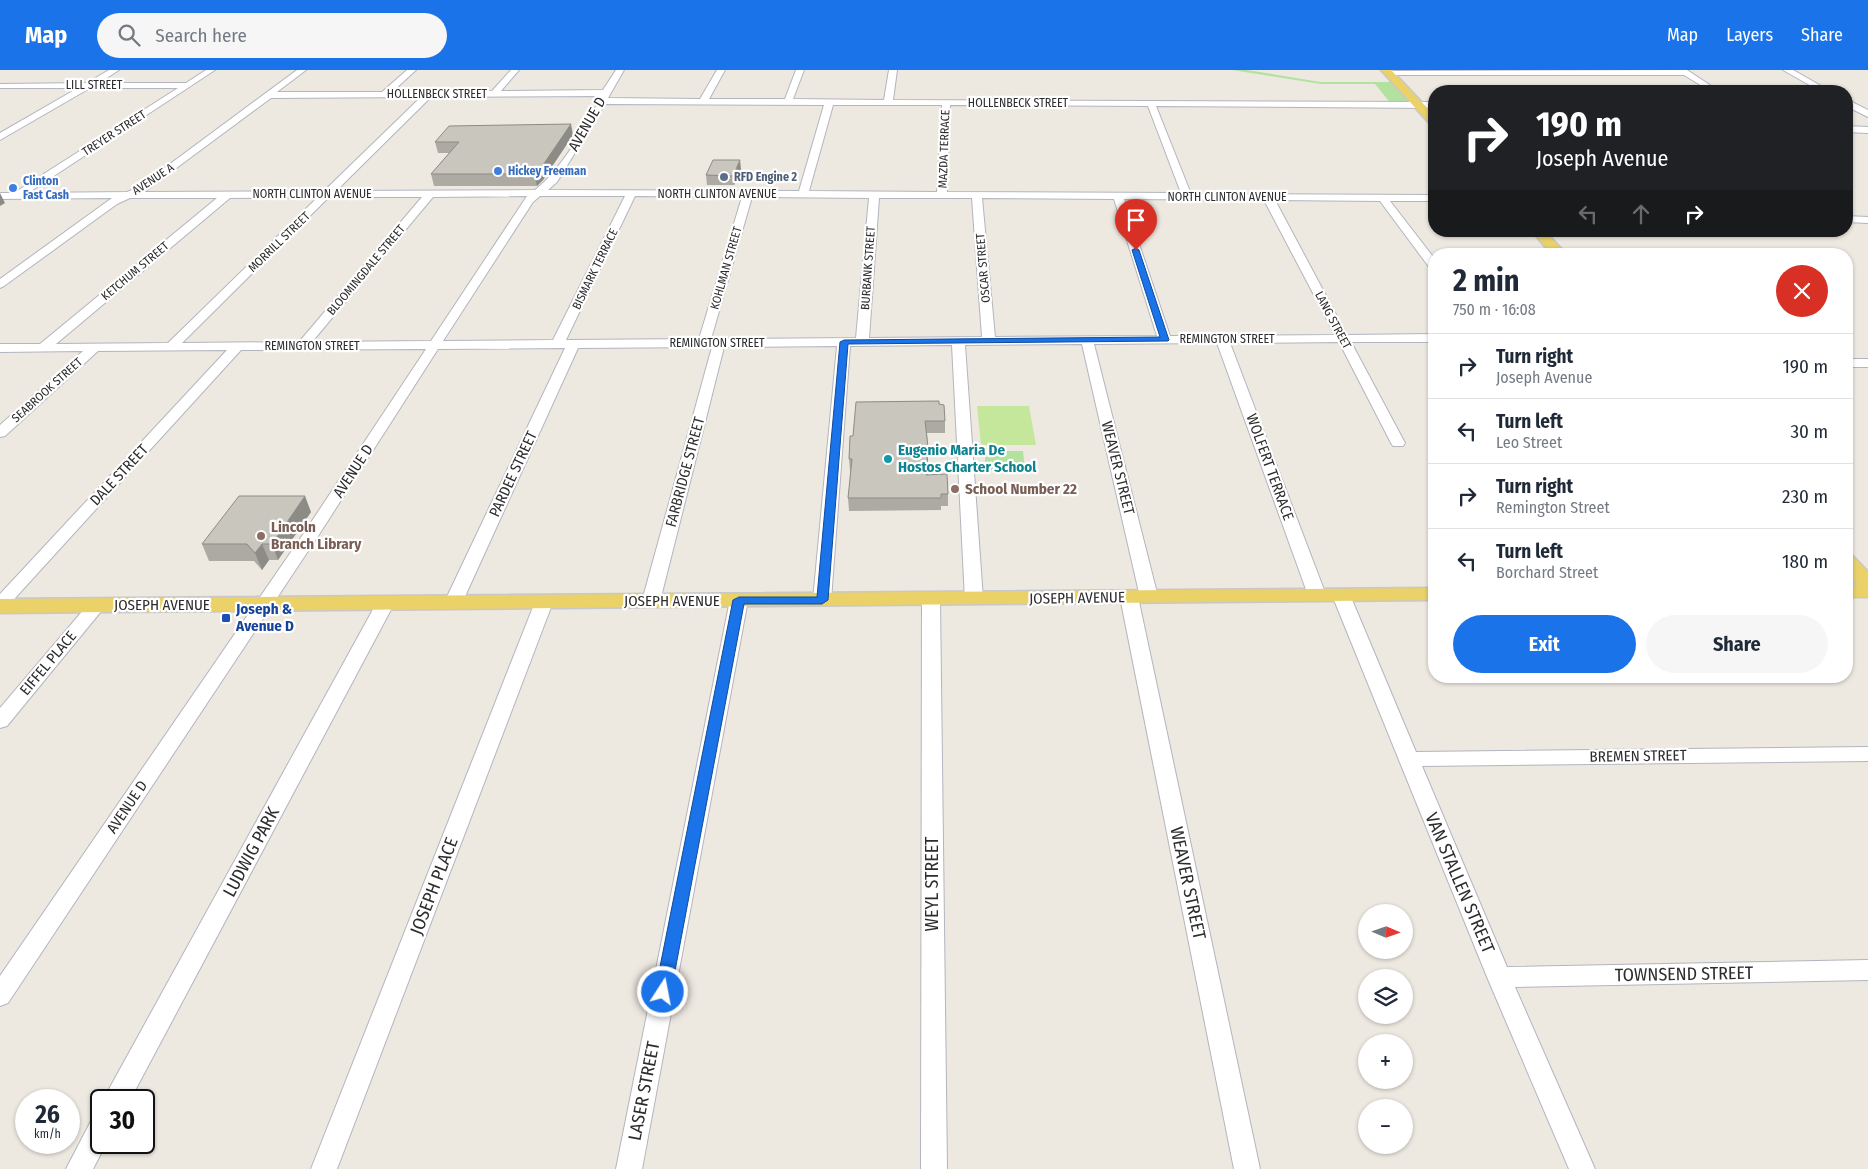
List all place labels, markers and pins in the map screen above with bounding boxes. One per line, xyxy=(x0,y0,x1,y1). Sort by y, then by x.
place label: Hickey Freeman xyxy=(508,164,586,178)
marker: Hickey Freeman xyxy=(492,165,504,177)
place label: RFD Engine 2 xyxy=(734,170,797,184)
marker: RFD Engine 2 xyxy=(718,171,730,183)
place label: Clinton Fast Cash xyxy=(23,174,69,202)
marker: Clinton Fast Cash xyxy=(7,182,19,194)
pin xyxy=(1115,199,1157,250)
place label: Eugenio Maria De Hostos Charter School xyxy=(898,441,1037,476)
marker: Eugenio Maria De Hostos Charter School xyxy=(882,453,894,465)
place label: School Number 22 xyxy=(965,480,1077,498)
marker: School Number 22 xyxy=(949,483,961,495)
place label: Lincoln Branch Library xyxy=(271,518,362,553)
marker: Lincoln Branch Library xyxy=(255,530,267,542)
place label: Joseph & Avenue D xyxy=(235,600,294,635)
marker: Joseph & Avenue D xyxy=(220,612,232,624)

